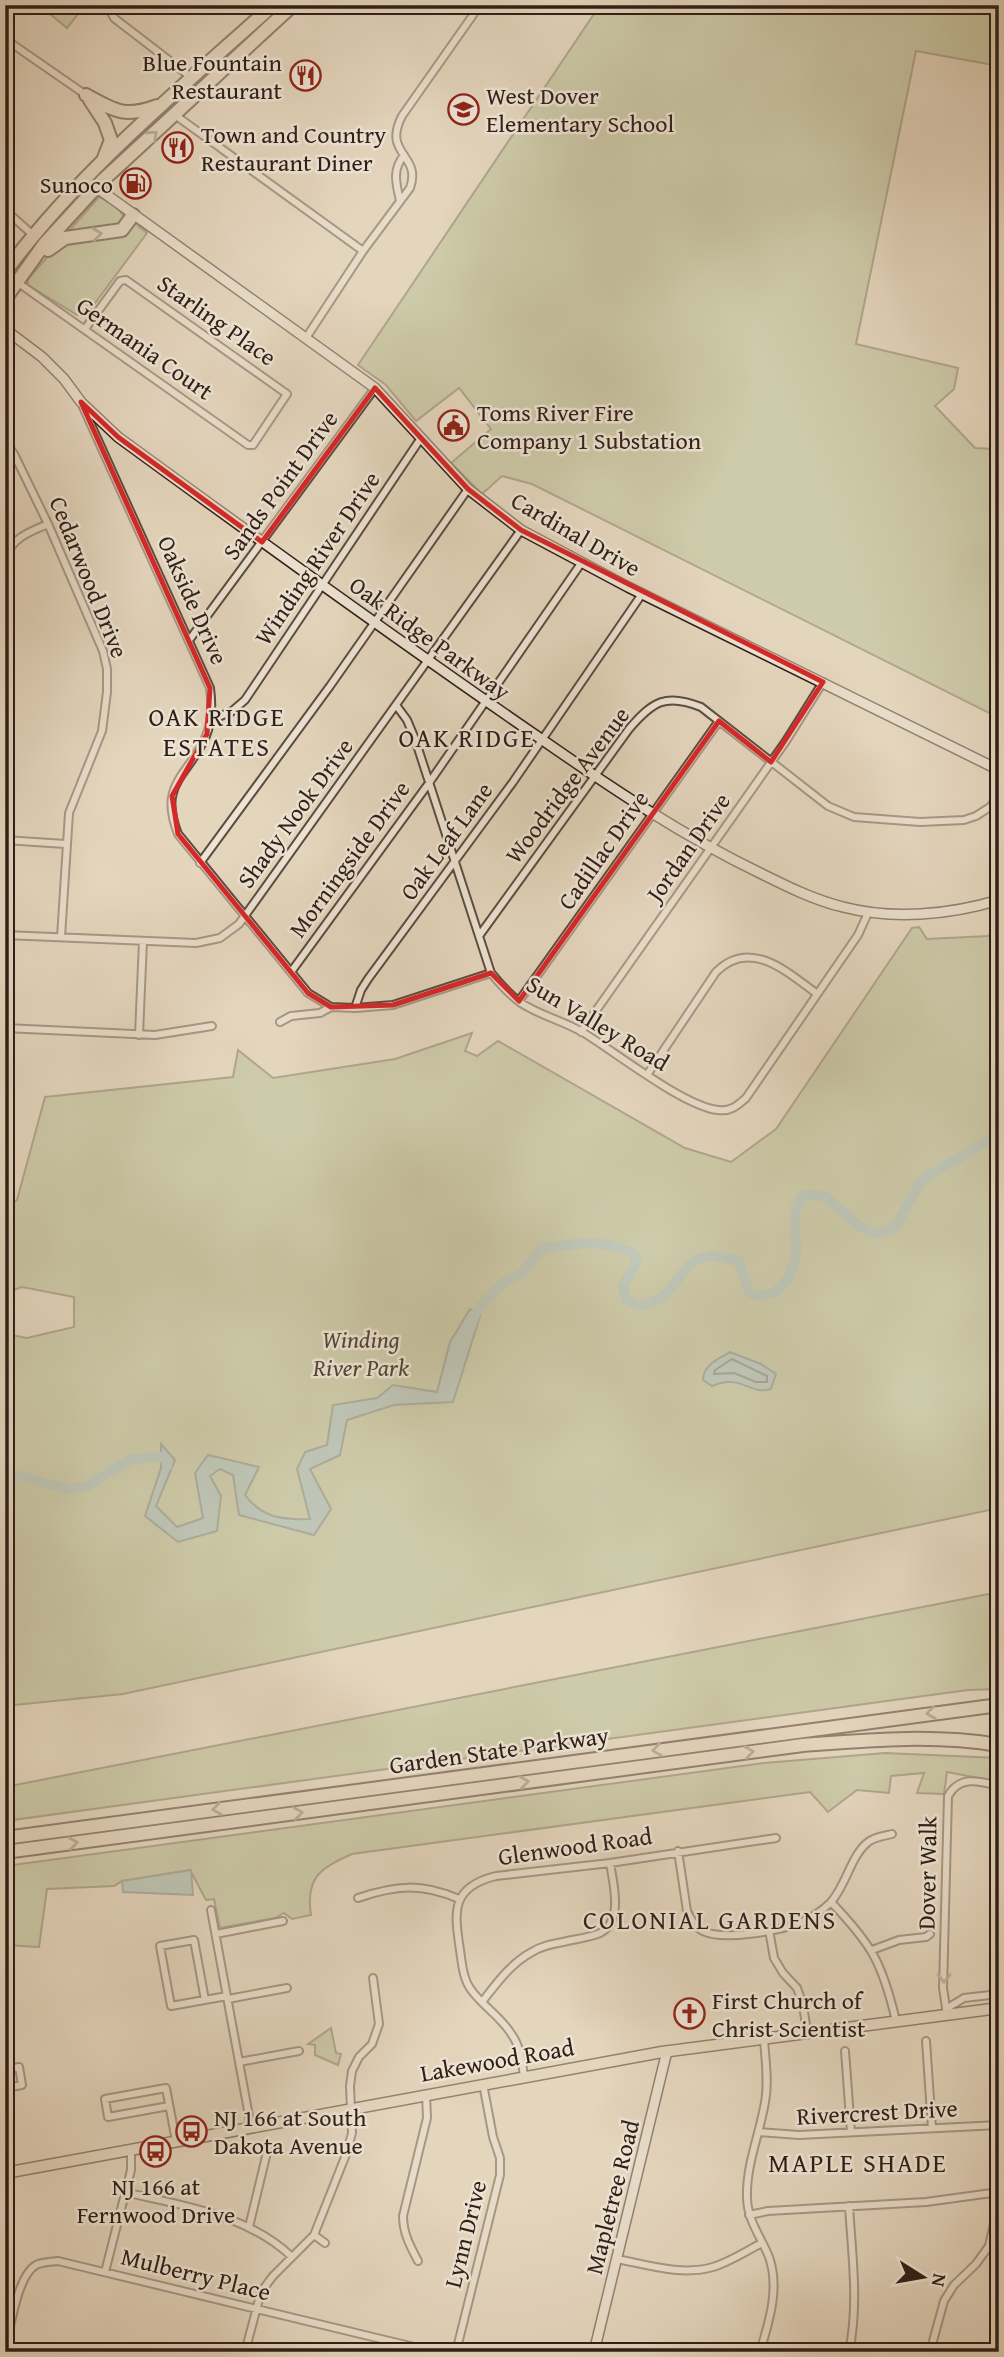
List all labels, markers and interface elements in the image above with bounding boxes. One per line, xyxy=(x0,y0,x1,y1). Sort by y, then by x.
place label: Blue Fountain Restaurant xyxy=(143,45,283,108)
restaurant icon: Blue Fountain Restaurant xyxy=(288,59,322,93)
place label: West Dover Elementary School xyxy=(486,78,674,141)
school or university icon: West Dover Elementary School xyxy=(446,92,480,126)
place label: Town and Country Restaurant Diner xyxy=(201,117,386,180)
one-way arrow xyxy=(145,131,158,143)
restaurant icon: Town and Country Restaurant Diner xyxy=(161,131,195,165)
place label: Sunoco xyxy=(40,167,113,202)
fuel station icon: Sunoco xyxy=(119,167,153,201)
one-way arrow xyxy=(92,226,103,241)
street label: Starling Place xyxy=(150,266,284,374)
street label: Germania Court xyxy=(70,288,221,408)
place label: Toms River Fire Company 1 Substation xyxy=(477,395,702,458)
street label: Sands Point Drive xyxy=(214,403,346,567)
public building icon: Toms River Fire Company 1 Substation xyxy=(437,409,471,443)
street label: Winding River Drive xyxy=(246,464,388,652)
street label: Cardinal Drive xyxy=(505,483,647,585)
street label: Cedarwood Drive xyxy=(41,491,137,663)
street label: Oakside Drive xyxy=(149,530,237,670)
street label: Oak Ridge Parkway xyxy=(342,568,518,708)
district label: OAK RIDGE ESTATES xyxy=(148,697,286,766)
street label: Woodridge Avenue xyxy=(496,699,638,871)
district label: OAK RIDGE xyxy=(398,718,536,757)
street label: Shady Nook Drive xyxy=(229,731,361,895)
street label: Morningside Drive xyxy=(280,773,418,945)
street label: Oak Leaf Lane xyxy=(391,775,501,907)
street label: Cadillac Drive xyxy=(549,783,657,917)
street label: Jordan Drive xyxy=(636,785,739,911)
street label: Sun Valley Road xyxy=(520,966,676,1080)
park label: Winding River Park xyxy=(312,1322,409,1385)
one-way arrow xyxy=(925,1706,937,1721)
street label: Garden State Parkway xyxy=(387,1717,611,1783)
one-way arrow xyxy=(651,1742,663,1757)
one-way arrow xyxy=(743,1745,755,1760)
one-way arrow xyxy=(518,1775,530,1790)
one-way arrow xyxy=(211,1802,222,1817)
one-way arrow xyxy=(292,1805,304,1820)
street label: Dover Walk xyxy=(909,1815,946,1930)
street label: Glenwood Road xyxy=(496,1818,654,1874)
one-way arrow xyxy=(67,1836,79,1851)
district label: COLONIAL GARDENS xyxy=(583,1900,837,1939)
one-way arrow xyxy=(936,1972,951,1983)
place label: First Church of Christ Scientist xyxy=(712,1983,866,2046)
church icon: First Church of Christ Scientist xyxy=(672,1997,706,2031)
street label: Lakewood Road xyxy=(417,2029,577,2091)
street label: Rivercrest Drive xyxy=(796,2090,958,2134)
place label: NJ 166 at South Dakota Avenue xyxy=(214,2100,367,2163)
bus stop icon: NJ 166 at South Dakota Avenue xyxy=(174,2114,208,2148)
street label: Mapletree Road xyxy=(576,2116,648,2278)
bus stop icon: NJ 166 at Fernwood Drive xyxy=(139,2135,173,2169)
district label: MAPLE SHADE xyxy=(768,2143,948,2182)
place label: NJ 166 at Fernwood Drive xyxy=(77,2169,235,2232)
street label: Lynn Drive xyxy=(435,2177,495,2291)
street label: Mulberry Place xyxy=(118,2239,274,2309)
north arrow xyxy=(888,2242,958,2312)
text: N xyxy=(925,2271,955,2289)

